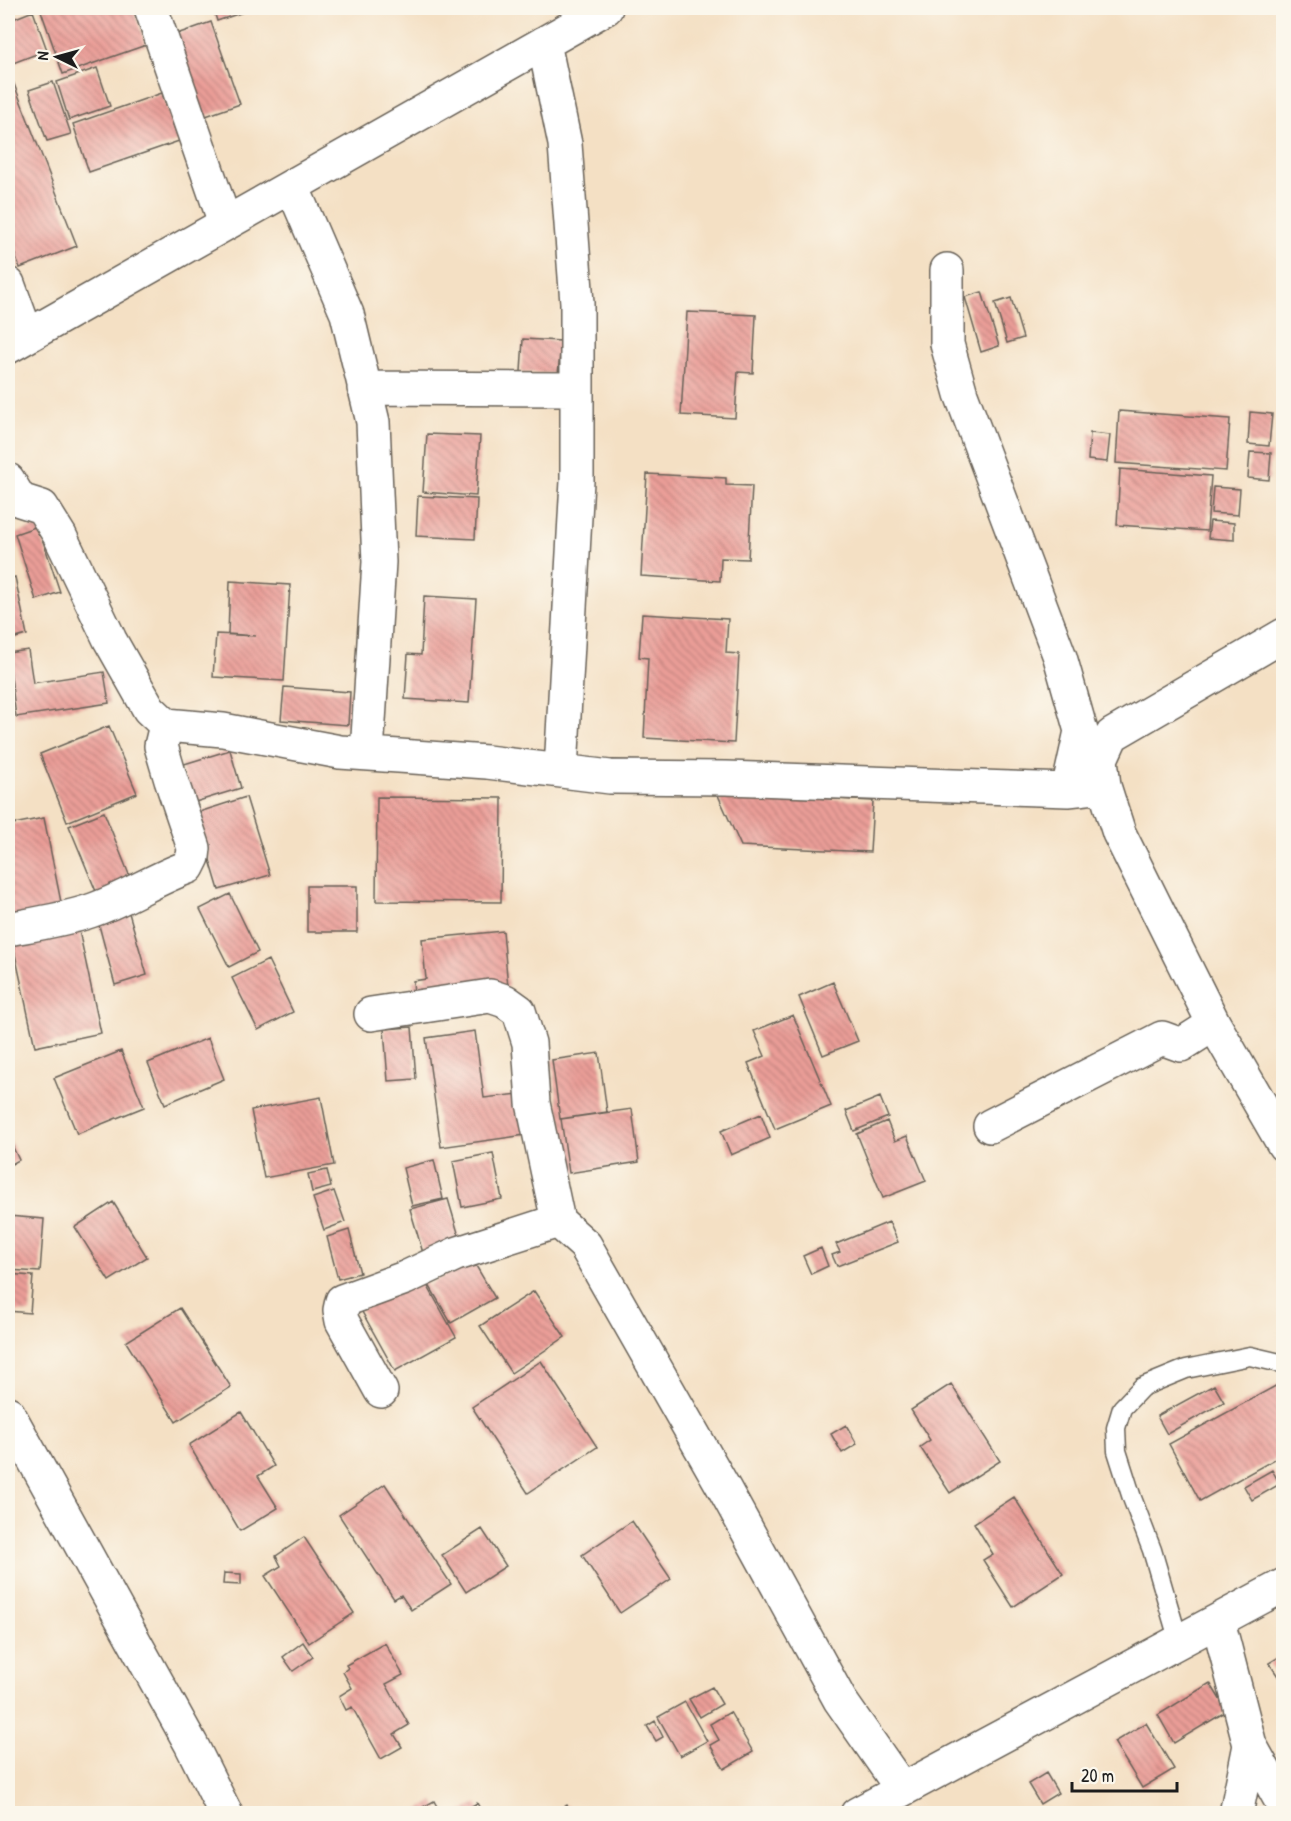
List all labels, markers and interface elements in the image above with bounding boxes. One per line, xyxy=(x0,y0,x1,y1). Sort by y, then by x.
north arrow xyxy=(27,27,87,87)
text: N xyxy=(31,50,53,61)
scale bar xyxy=(1072,1755,1177,1793)
text: 20 m xyxy=(1081,1763,1114,1788)

